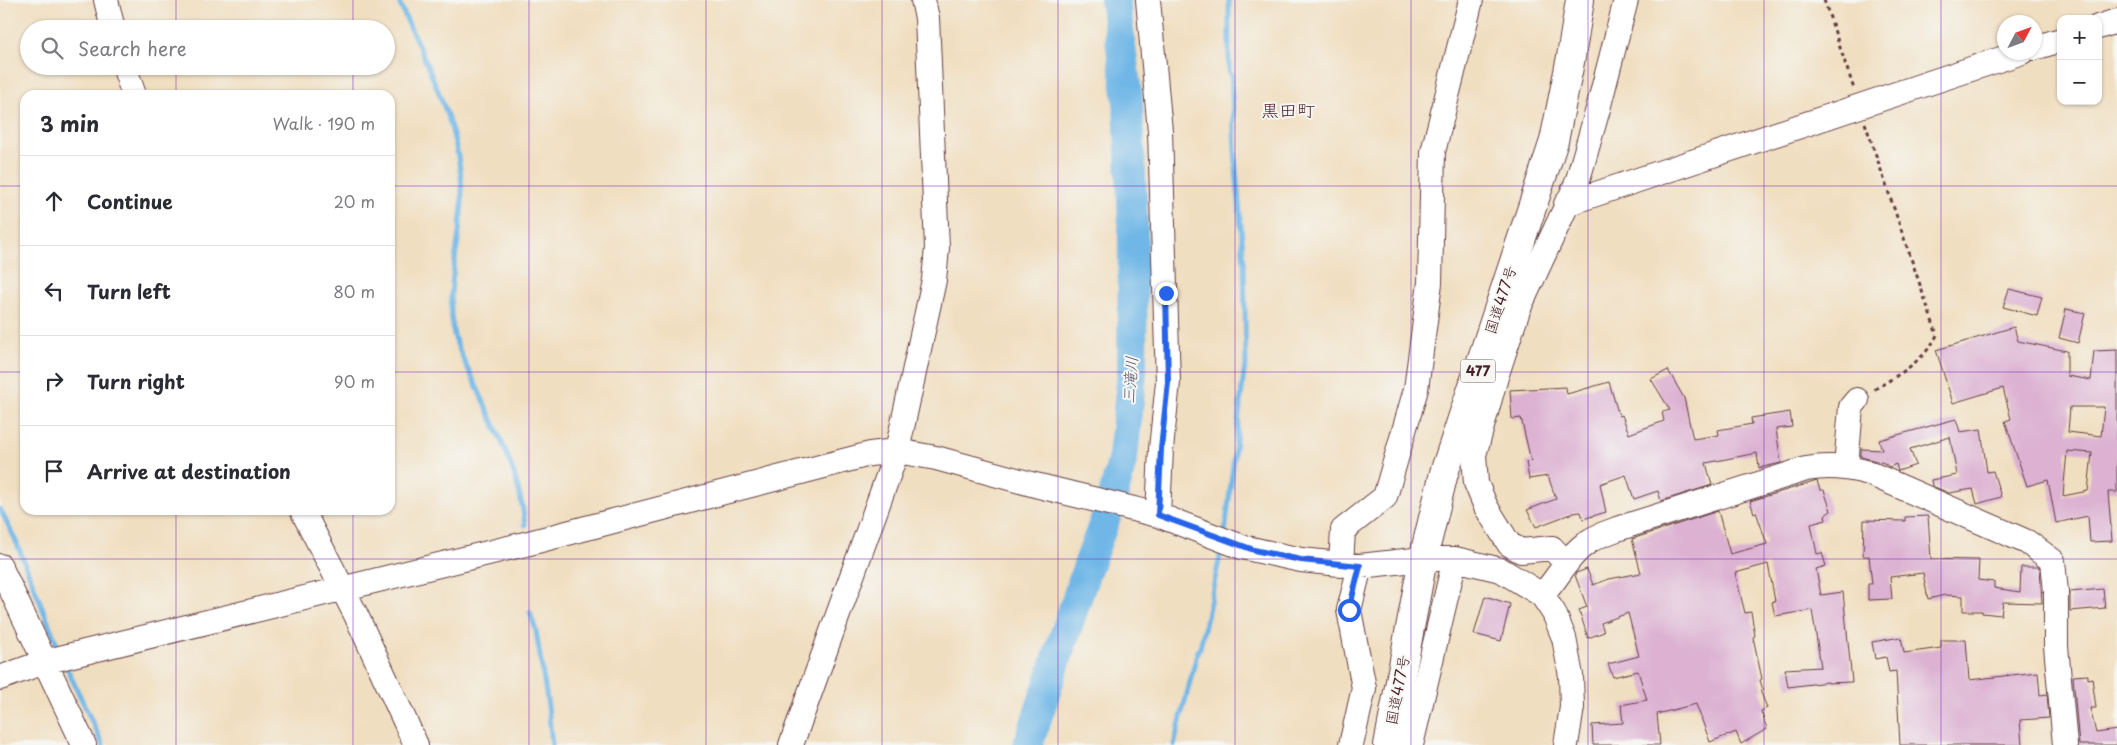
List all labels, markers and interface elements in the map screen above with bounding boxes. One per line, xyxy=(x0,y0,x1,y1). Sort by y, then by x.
north arrow xyxy=(1997,15,2042,60)
map controls xyxy=(2057,15,2102,105)
button: + xyxy=(2057,15,2102,60)
search box xyxy=(20,20,395,75)
icon: search xyxy=(38,34,66,62)
text: Search here xyxy=(78,34,187,62)
button: − xyxy=(2057,60,2102,105)
district label: 黒田町 xyxy=(1261,96,1315,123)
text: 3 min xyxy=(40,107,99,139)
text: Walk · 190 m xyxy=(273,111,375,135)
icon: ahead xyxy=(40,187,68,215)
text: Continue xyxy=(87,187,173,215)
text: 20 m xyxy=(334,189,375,213)
street label: 国道477号 xyxy=(1478,262,1521,337)
icon: left xyxy=(40,277,68,305)
text: Turn left xyxy=(87,277,171,305)
text: 80 m xyxy=(333,279,375,303)
route end xyxy=(1155,282,1178,305)
water label: 三滝川 xyxy=(1115,355,1143,405)
road number: 477 xyxy=(1460,360,1496,382)
icon: right xyxy=(40,367,68,395)
text: Turn right xyxy=(87,367,185,395)
text: 90 m xyxy=(334,369,375,393)
icon: arrive xyxy=(40,457,68,485)
text: Arrive at destination xyxy=(87,457,291,485)
route start xyxy=(1338,599,1361,622)
street label: 国道477号 xyxy=(1378,653,1415,727)

